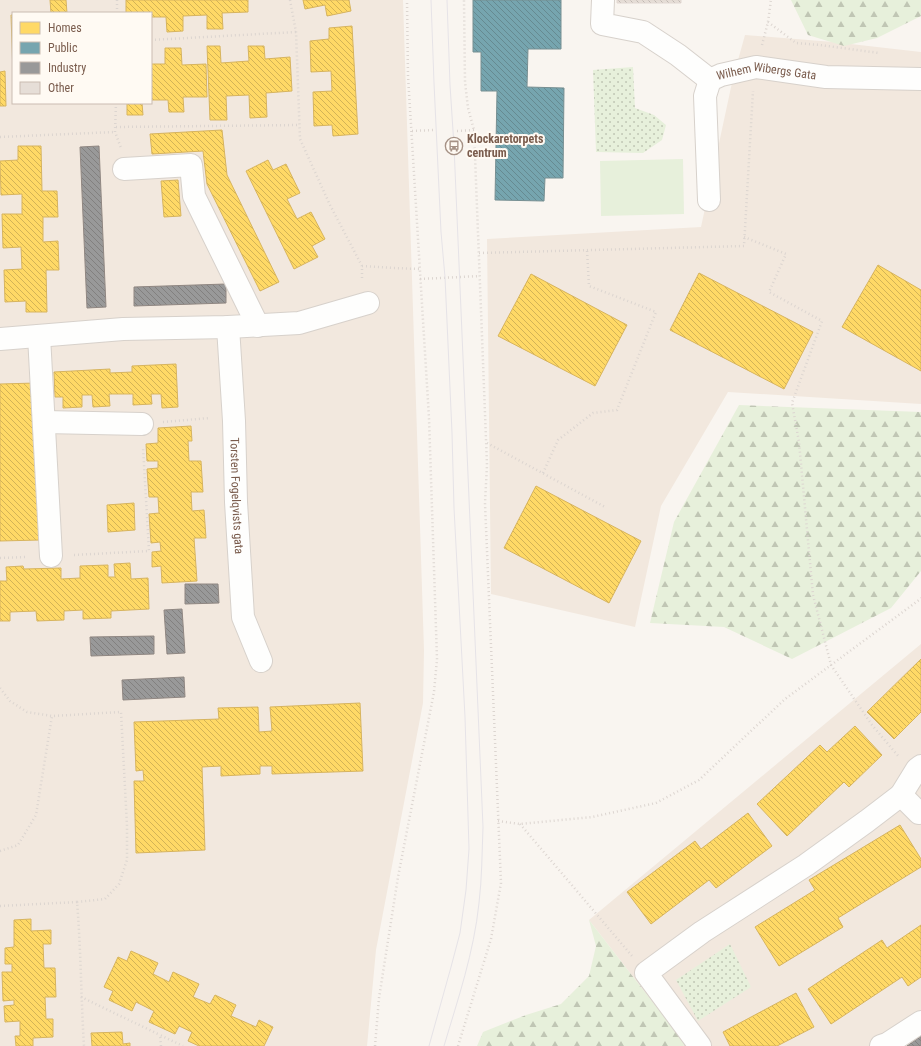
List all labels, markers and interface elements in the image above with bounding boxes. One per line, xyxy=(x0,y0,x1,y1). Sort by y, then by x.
legend xyxy=(12,12,152,104)
text: Homes xyxy=(48,21,82,35)
text: Public xyxy=(48,41,78,55)
street label: Wilhem Wibergs Gata xyxy=(715,60,817,83)
text: Industry xyxy=(48,61,86,75)
text: Other xyxy=(48,81,74,95)
place label: Klockaretorpets centrum xyxy=(467,132,544,160)
bus stop icon: Klockaretorpets centrum xyxy=(444,136,464,156)
street label: Torsten Fogelqvists gata xyxy=(227,437,246,555)

